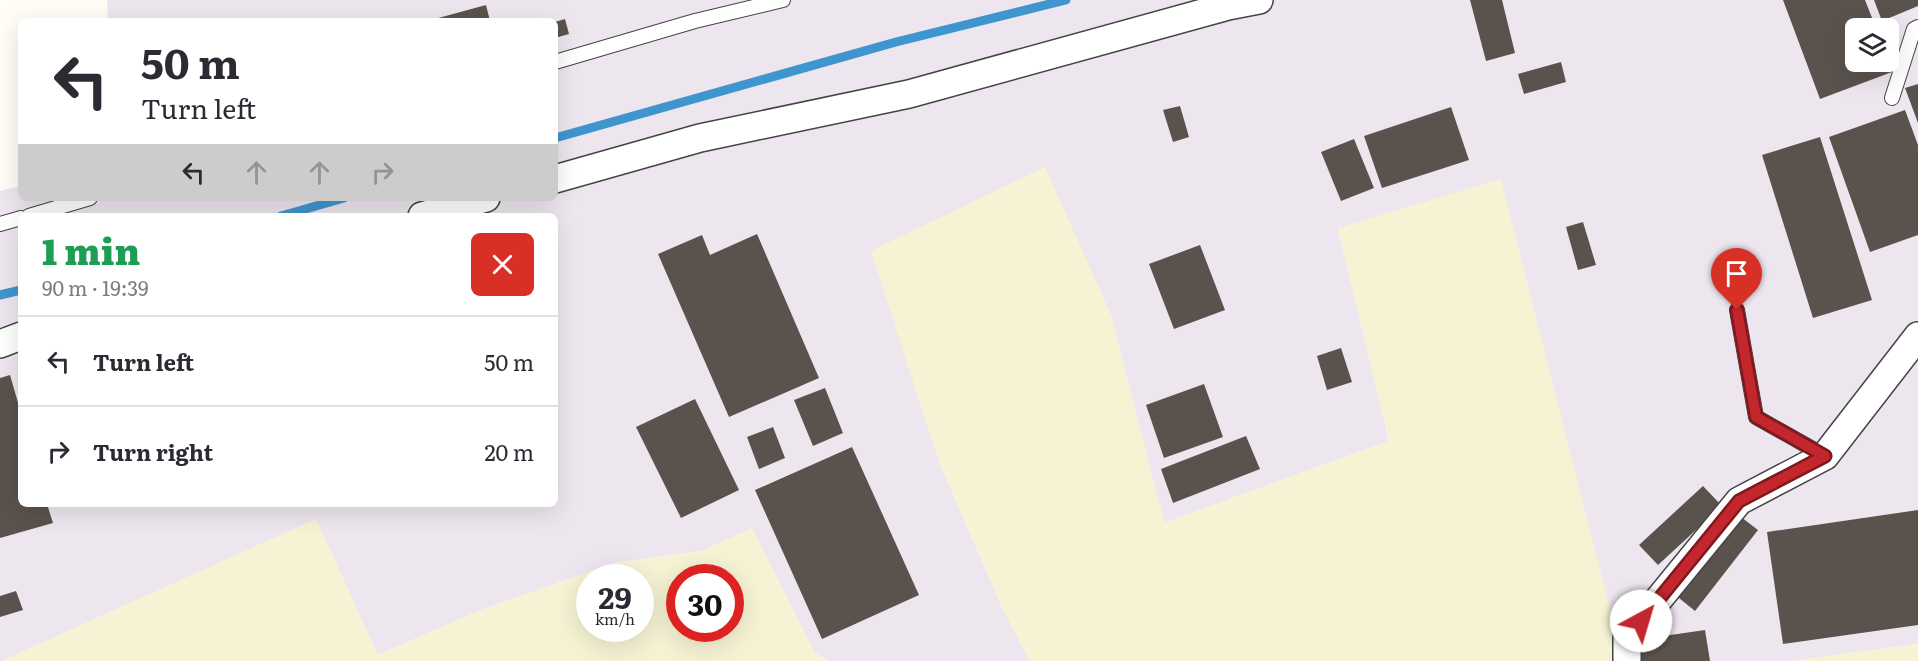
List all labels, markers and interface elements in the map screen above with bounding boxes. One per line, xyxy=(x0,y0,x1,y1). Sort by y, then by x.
map controls xyxy=(1845,18,1899,72)
button: layers xyxy=(1845,18,1899,72)
text: 50 m xyxy=(141,30,240,92)
icon: left xyxy=(42,42,120,120)
text: Turn left xyxy=(141,87,256,127)
icon: left xyxy=(177,156,210,189)
icon: ahead xyxy=(240,156,273,189)
icon: ahead xyxy=(303,156,336,189)
icon: right xyxy=(366,156,399,189)
text: 1 min xyxy=(42,223,140,276)
button: close xyxy=(471,233,534,296)
pin xyxy=(1711,248,1762,310)
icon: arrive xyxy=(1720,257,1753,290)
text: 90 m · 19:39 xyxy=(42,272,148,302)
icon: left xyxy=(42,345,75,378)
text: Turn left xyxy=(93,345,194,378)
text: 50 m xyxy=(484,345,534,378)
icon: right xyxy=(42,435,75,468)
text: Turn right xyxy=(93,435,213,468)
text: 20 m xyxy=(484,435,534,468)
speed limit sign: 30 xyxy=(666,564,744,642)
text: 29 xyxy=(598,574,632,618)
position arrow xyxy=(1609,589,1673,653)
text: km/h xyxy=(595,607,635,630)

